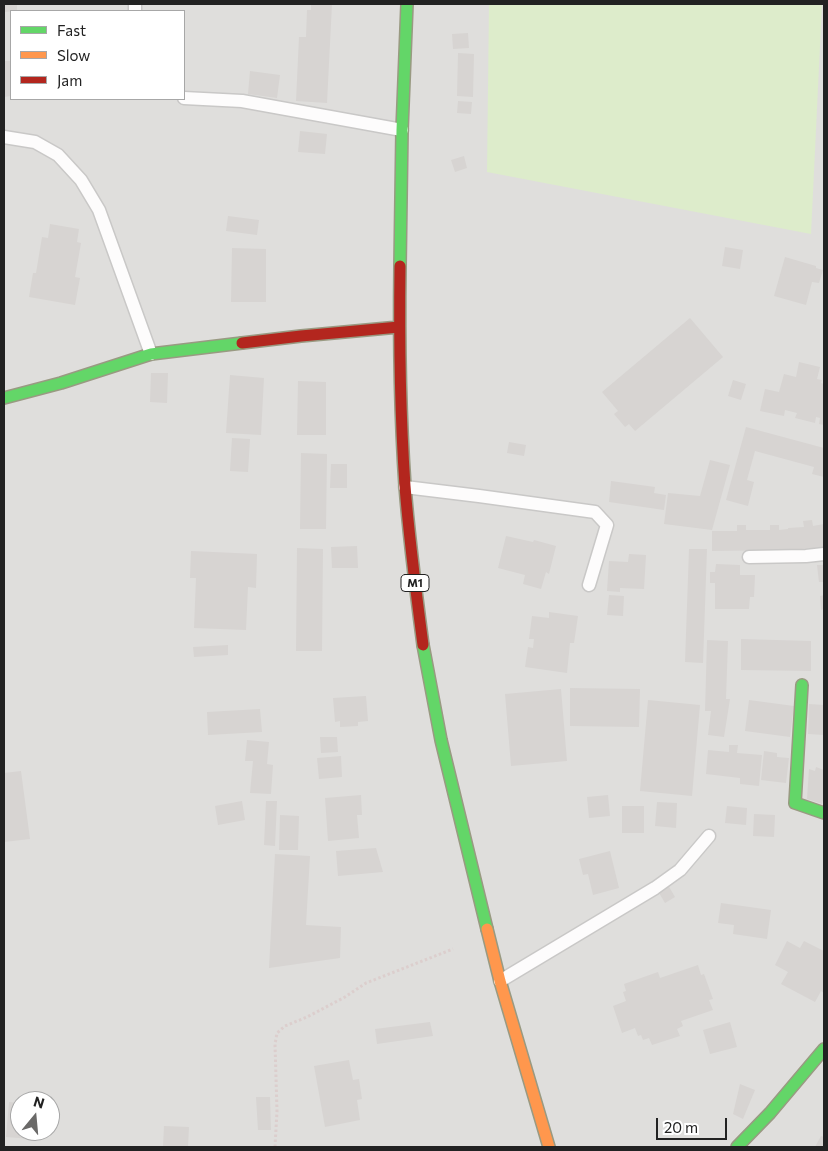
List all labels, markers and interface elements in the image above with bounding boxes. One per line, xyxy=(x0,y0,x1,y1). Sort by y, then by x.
legend xyxy=(10,10,185,100)
text: Fast xyxy=(57,21,86,39)
text: Slow xyxy=(57,46,90,64)
text: Jam xyxy=(57,71,82,89)
road number: M1 xyxy=(401,574,429,592)
north arrow xyxy=(10,1091,60,1141)
text: N xyxy=(32,1092,47,1112)
scale bar xyxy=(658,1108,729,1140)
text: 20 m xyxy=(664,1118,698,1136)

